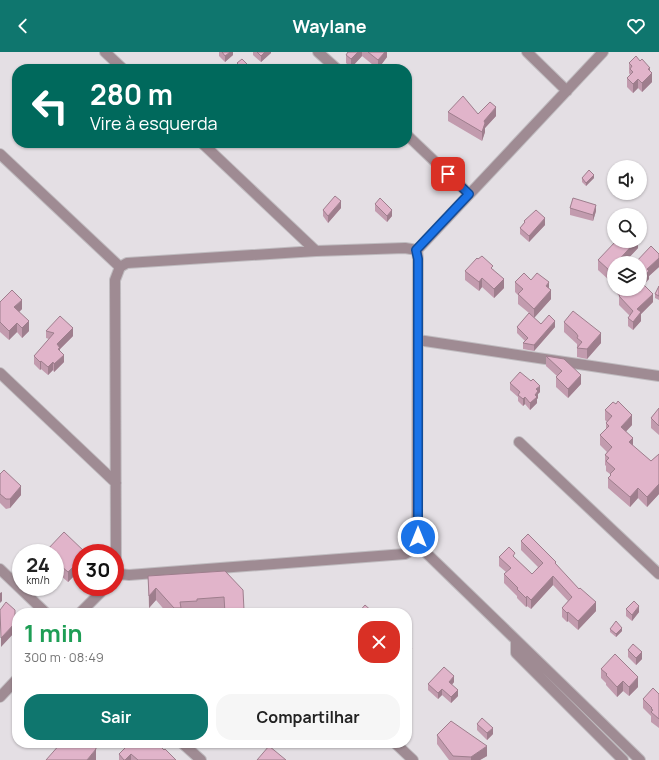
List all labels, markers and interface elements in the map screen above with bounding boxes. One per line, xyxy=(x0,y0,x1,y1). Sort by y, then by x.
text: Waylane xyxy=(292,14,367,38)
icon: back xyxy=(12,15,34,37)
icon: heart xyxy=(625,15,647,37)
text: 280 m xyxy=(90,75,173,113)
icon: left xyxy=(24,80,76,132)
text: Vire à esquerda xyxy=(90,111,218,135)
pin xyxy=(431,157,465,191)
map controls xyxy=(607,160,647,296)
button: sound xyxy=(607,160,647,200)
icon: arrive xyxy=(437,163,459,185)
button: search xyxy=(607,208,647,248)
button: layers xyxy=(607,256,647,296)
position arrow xyxy=(397,516,439,558)
speed limit sign: 30 xyxy=(72,544,124,596)
text: 24 xyxy=(26,551,50,578)
text: km/h xyxy=(26,573,50,587)
text: 1 min xyxy=(24,616,83,649)
button: close xyxy=(358,621,400,663)
text: 300 m · 08:49 xyxy=(24,648,104,666)
button: Sair xyxy=(24,694,208,740)
button: Compartilhar xyxy=(216,694,400,740)

